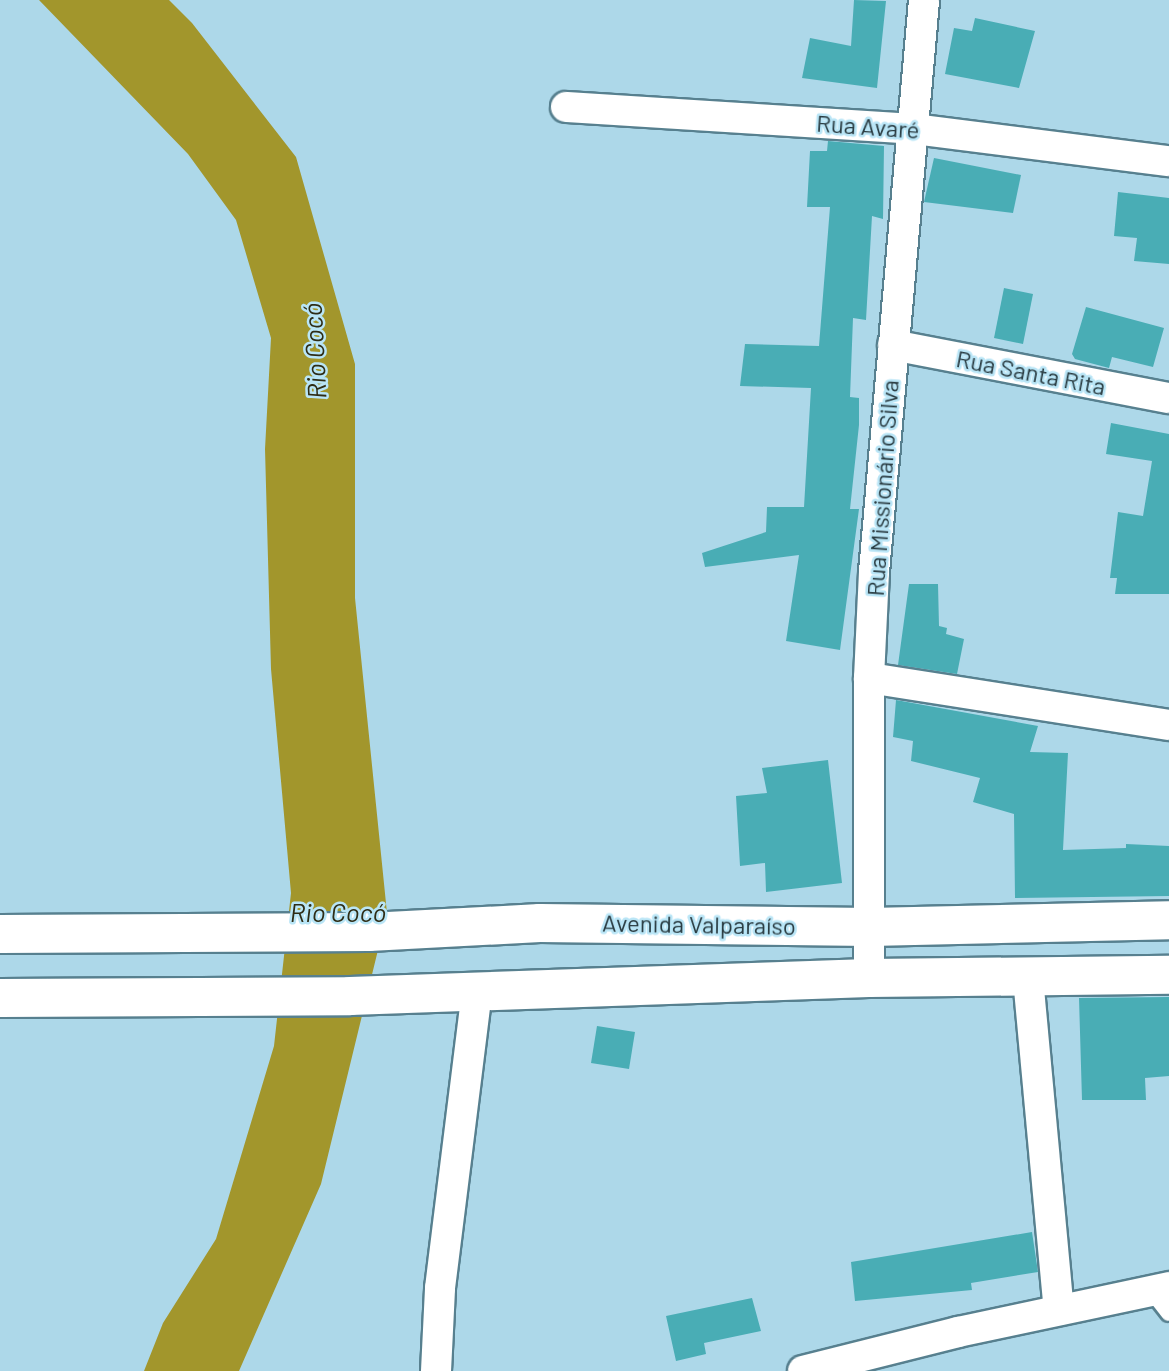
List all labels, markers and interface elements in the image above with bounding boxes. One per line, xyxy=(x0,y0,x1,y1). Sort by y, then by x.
street label: Rua Avaré xyxy=(815,108,921,144)
water label: Rio Cocó xyxy=(296,302,332,400)
street label: Rua Santa Rita xyxy=(954,343,1108,401)
street label: Rua Missionário Silva xyxy=(860,379,904,597)
water label: Rio Cocó xyxy=(290,896,386,928)
street label: Avenida Valparaíso xyxy=(602,908,796,940)

